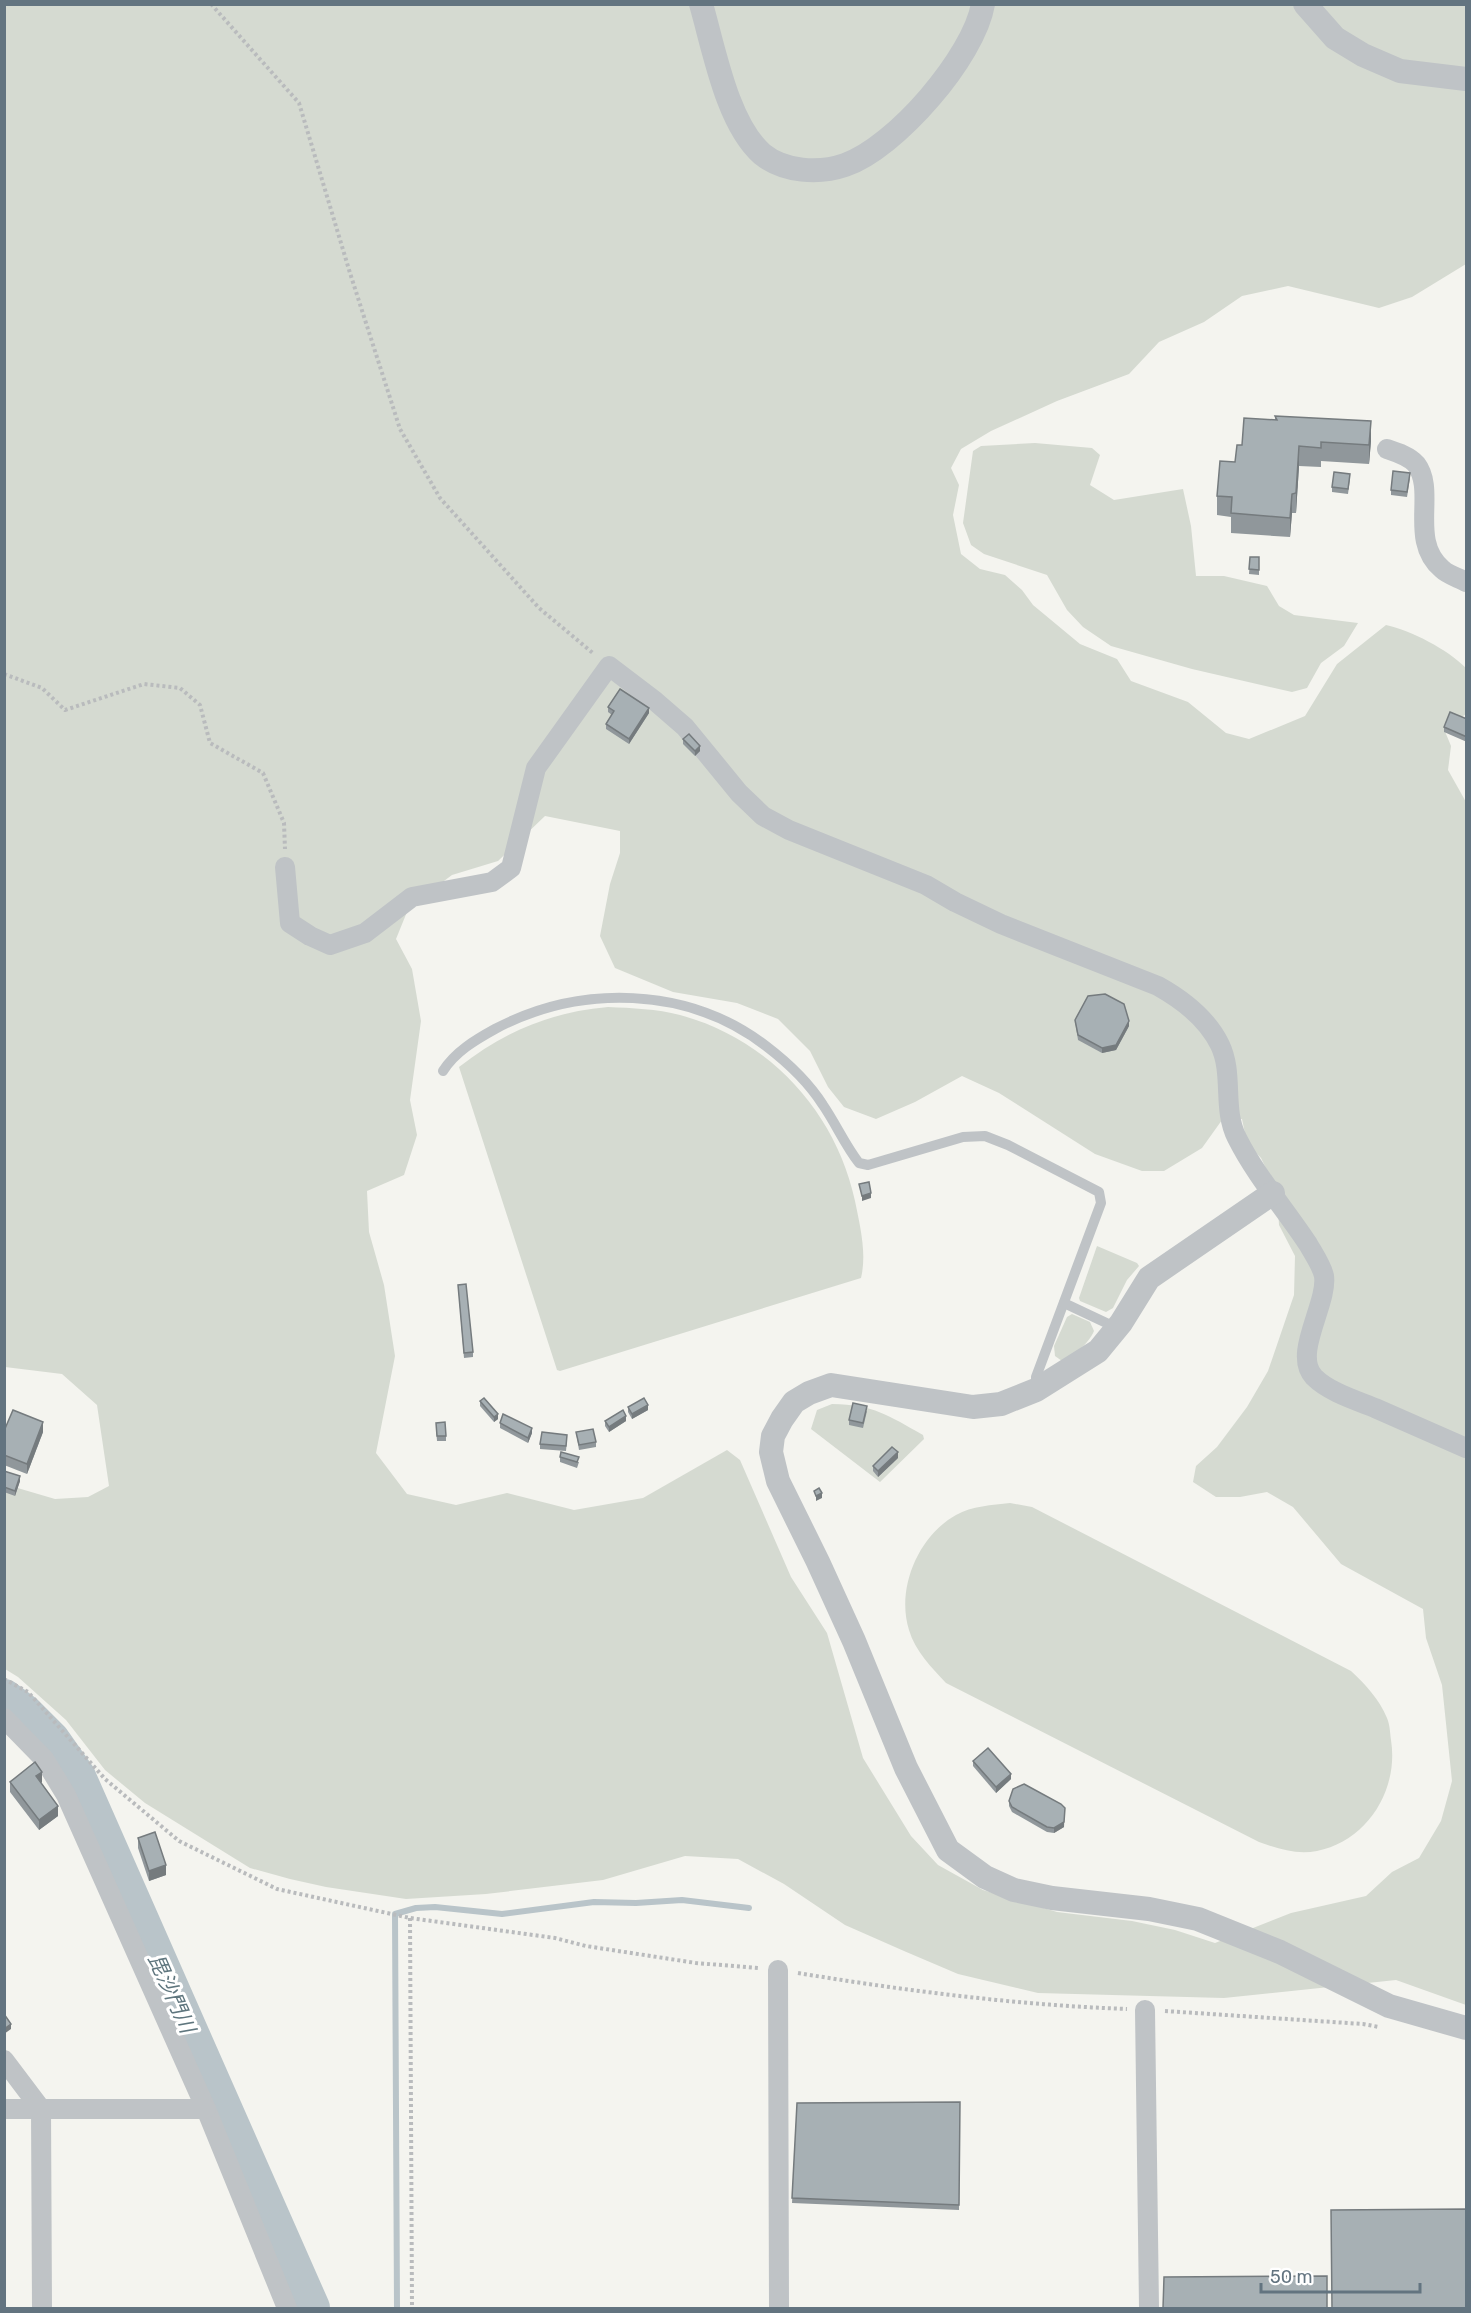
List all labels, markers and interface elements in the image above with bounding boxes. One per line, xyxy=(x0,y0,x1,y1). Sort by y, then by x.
water label: 毘沙門川 xyxy=(143,1950,201,2038)
scale bar xyxy=(1261,2256,1420,2294)
text: 50 m xyxy=(1270,2266,1313,2288)

